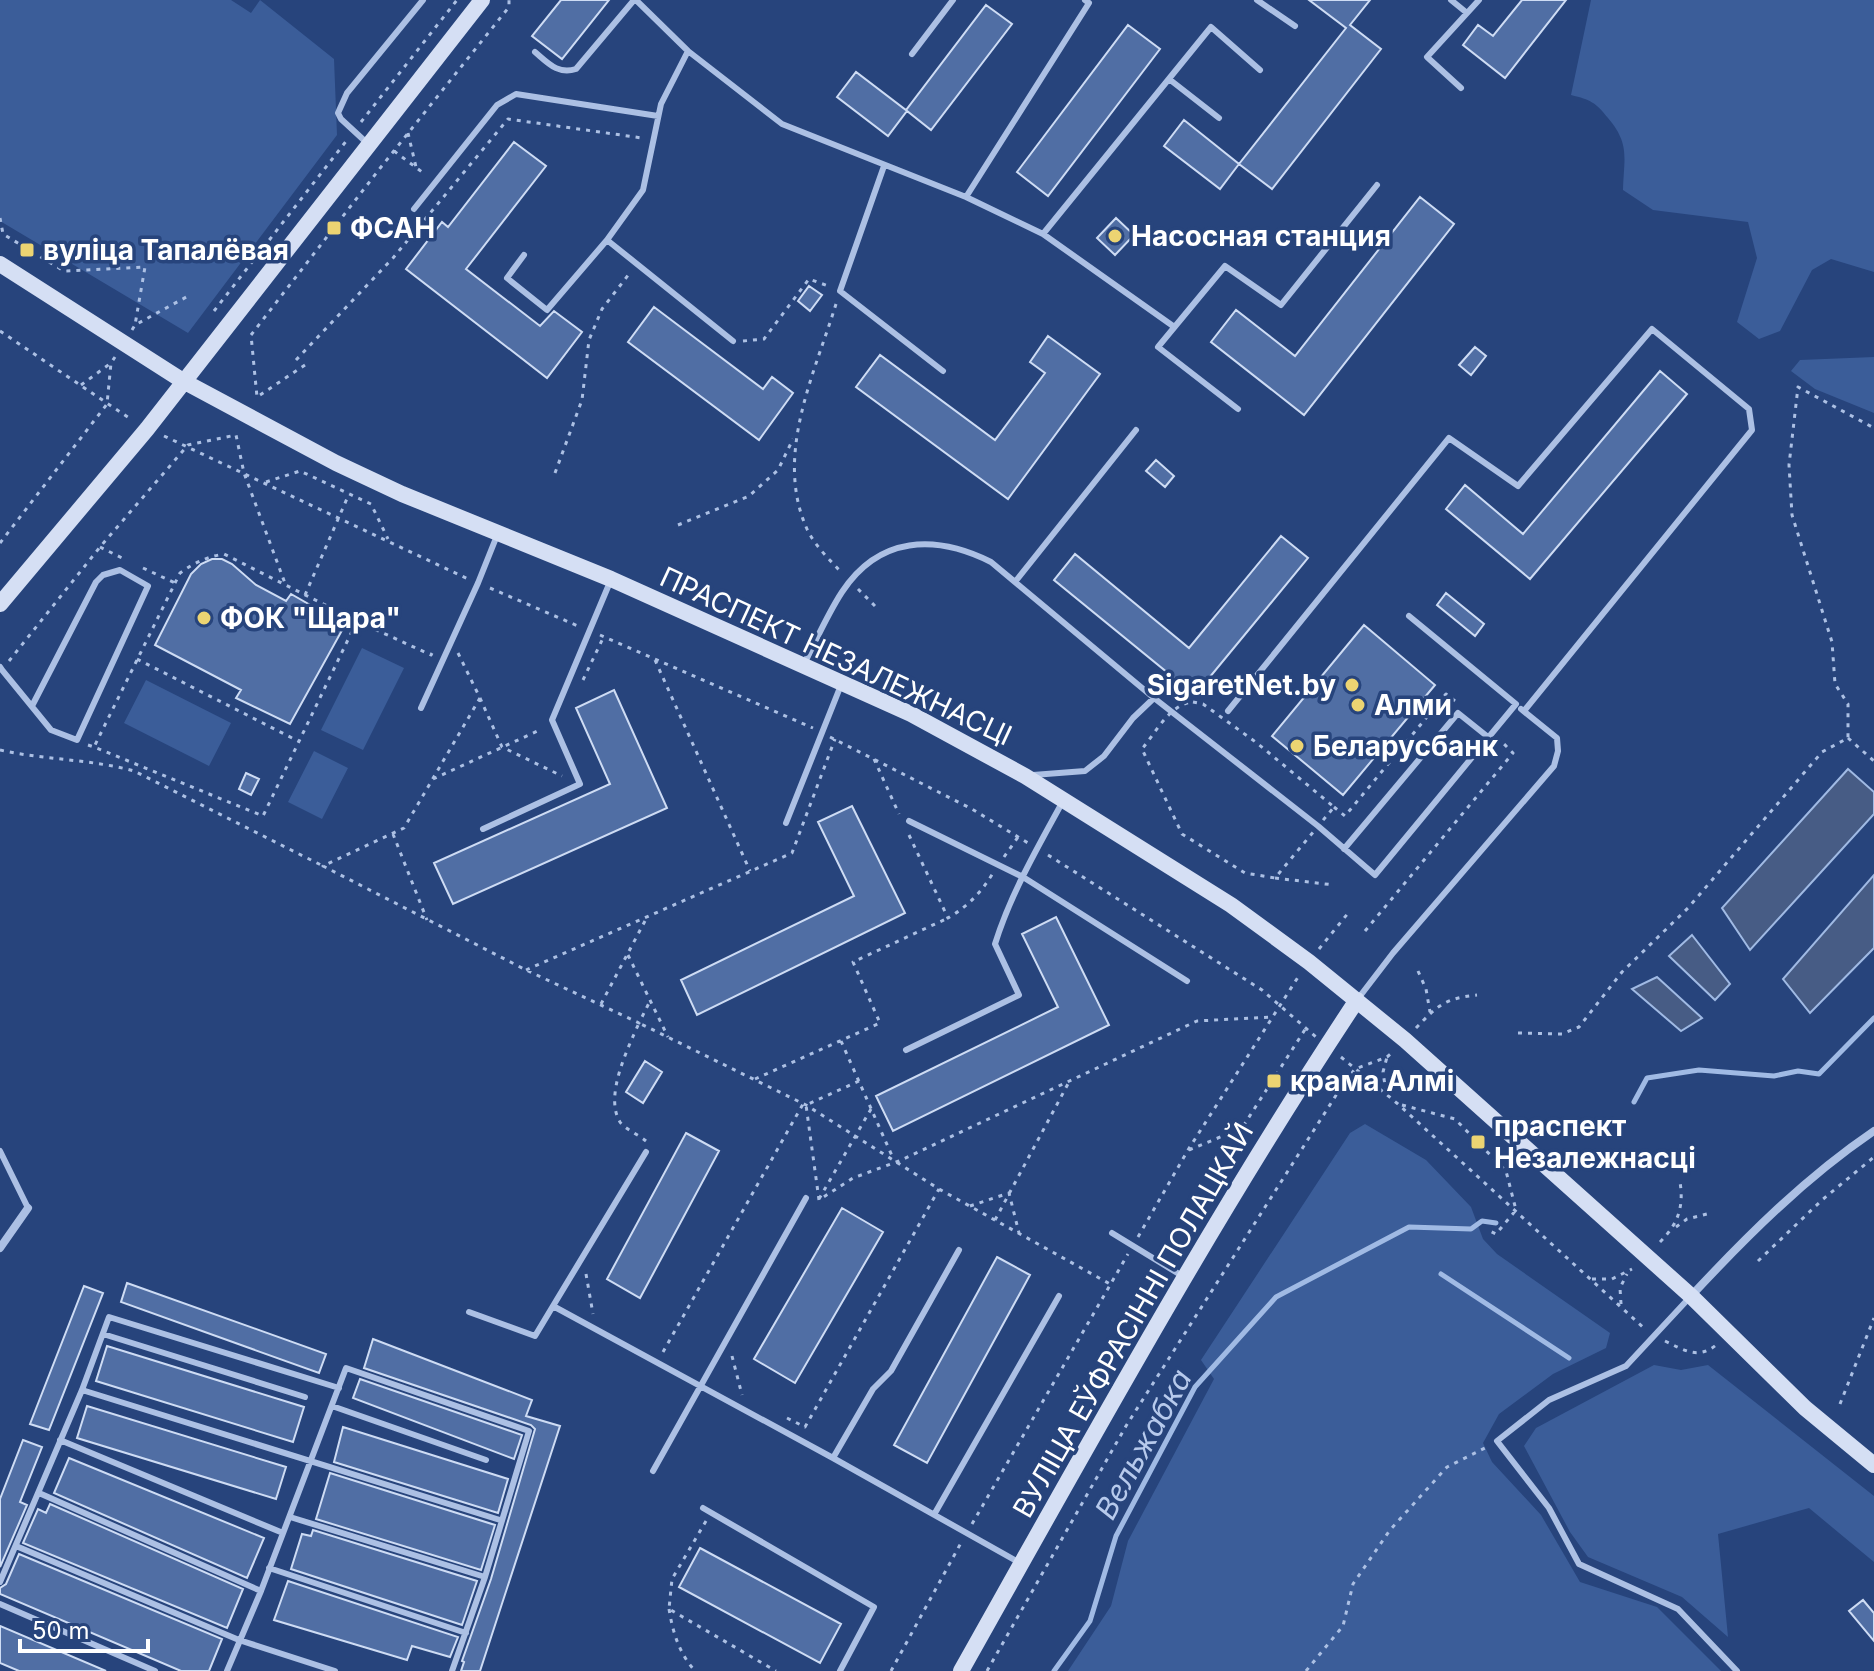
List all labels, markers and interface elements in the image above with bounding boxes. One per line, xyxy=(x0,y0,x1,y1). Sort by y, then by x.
place label: ФСАН xyxy=(350,211,435,245)
marker: ФСАН xyxy=(325,219,343,237)
place label: Насосная станция xyxy=(1131,219,1391,253)
marker: Насосная станция xyxy=(1106,227,1124,245)
place label: вуліца Тапалёвая xyxy=(43,233,289,267)
marker: вуліца Тапалёвая xyxy=(18,241,36,259)
street label: ПРАСПЕКТ НЕЗАЛЕЖНАСЦІ xyxy=(655,559,1017,753)
place label: ФОК "Щара" xyxy=(220,601,401,635)
marker: ФОК "Щара" xyxy=(195,609,213,627)
place label: SigaretNet.by xyxy=(1147,668,1336,702)
marker: SigaretNet.by xyxy=(1343,676,1361,694)
place label: Алми xyxy=(1374,688,1452,722)
marker: Алми xyxy=(1349,696,1367,714)
place label: Беларусбанк xyxy=(1313,729,1499,763)
marker: Беларусбанк xyxy=(1288,737,1306,755)
place label: крама Алмі xyxy=(1290,1064,1454,1098)
marker: крама Алмі xyxy=(1265,1072,1283,1090)
place label: праспект Незалежнасці xyxy=(1494,1109,1696,1175)
street label: ВУЛІЦА ЕЎФРАСІННІ ПОЛАЦКАЙ xyxy=(1005,1116,1260,1524)
marker: праспект Незалежнасці xyxy=(1469,1133,1487,1151)
water label: Вельжабка xyxy=(1087,1363,1199,1525)
scale bar xyxy=(20,1603,148,1653)
text: 50 m xyxy=(32,1616,90,1645)

